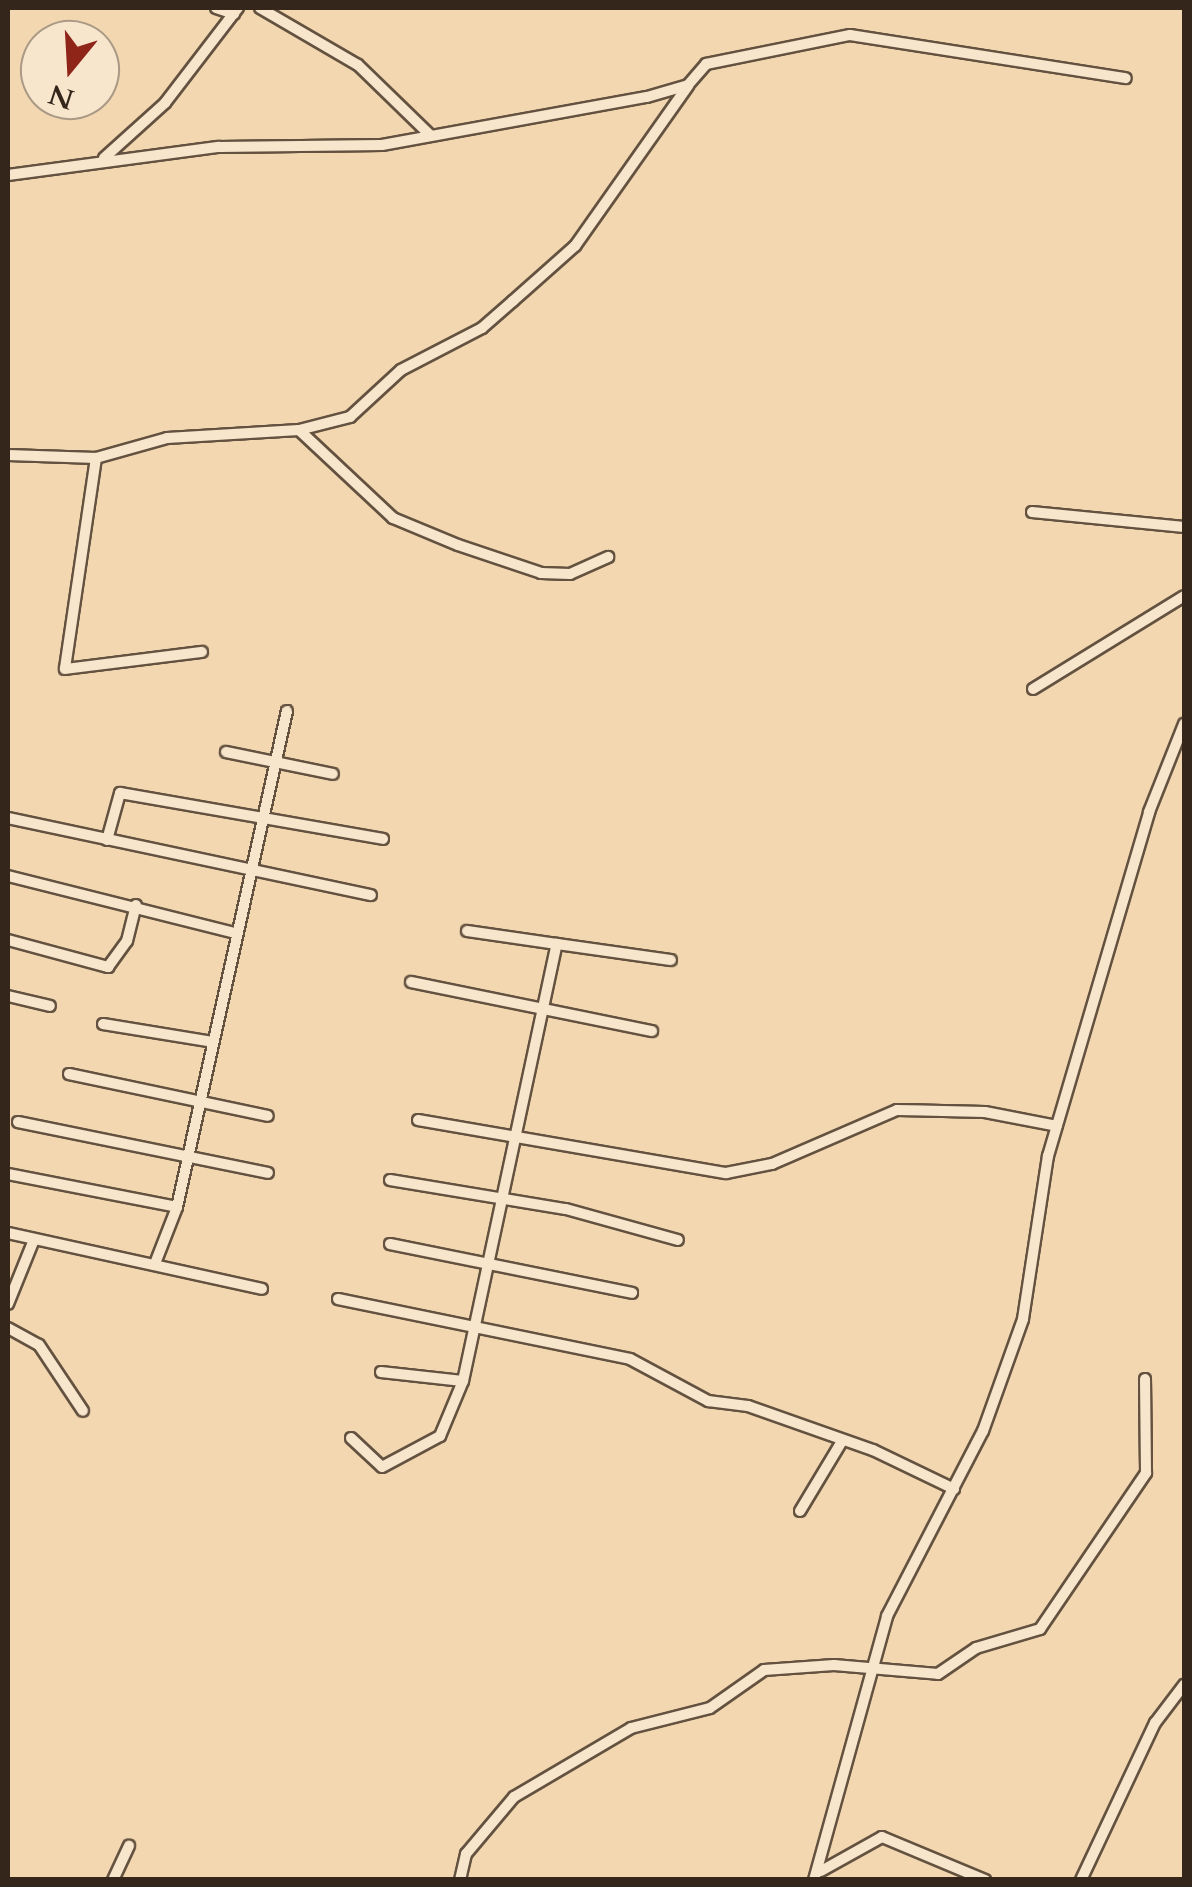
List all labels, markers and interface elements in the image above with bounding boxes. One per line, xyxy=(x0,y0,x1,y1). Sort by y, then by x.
north arrow xyxy=(20,20,120,120)
text: N xyxy=(44,75,79,118)

